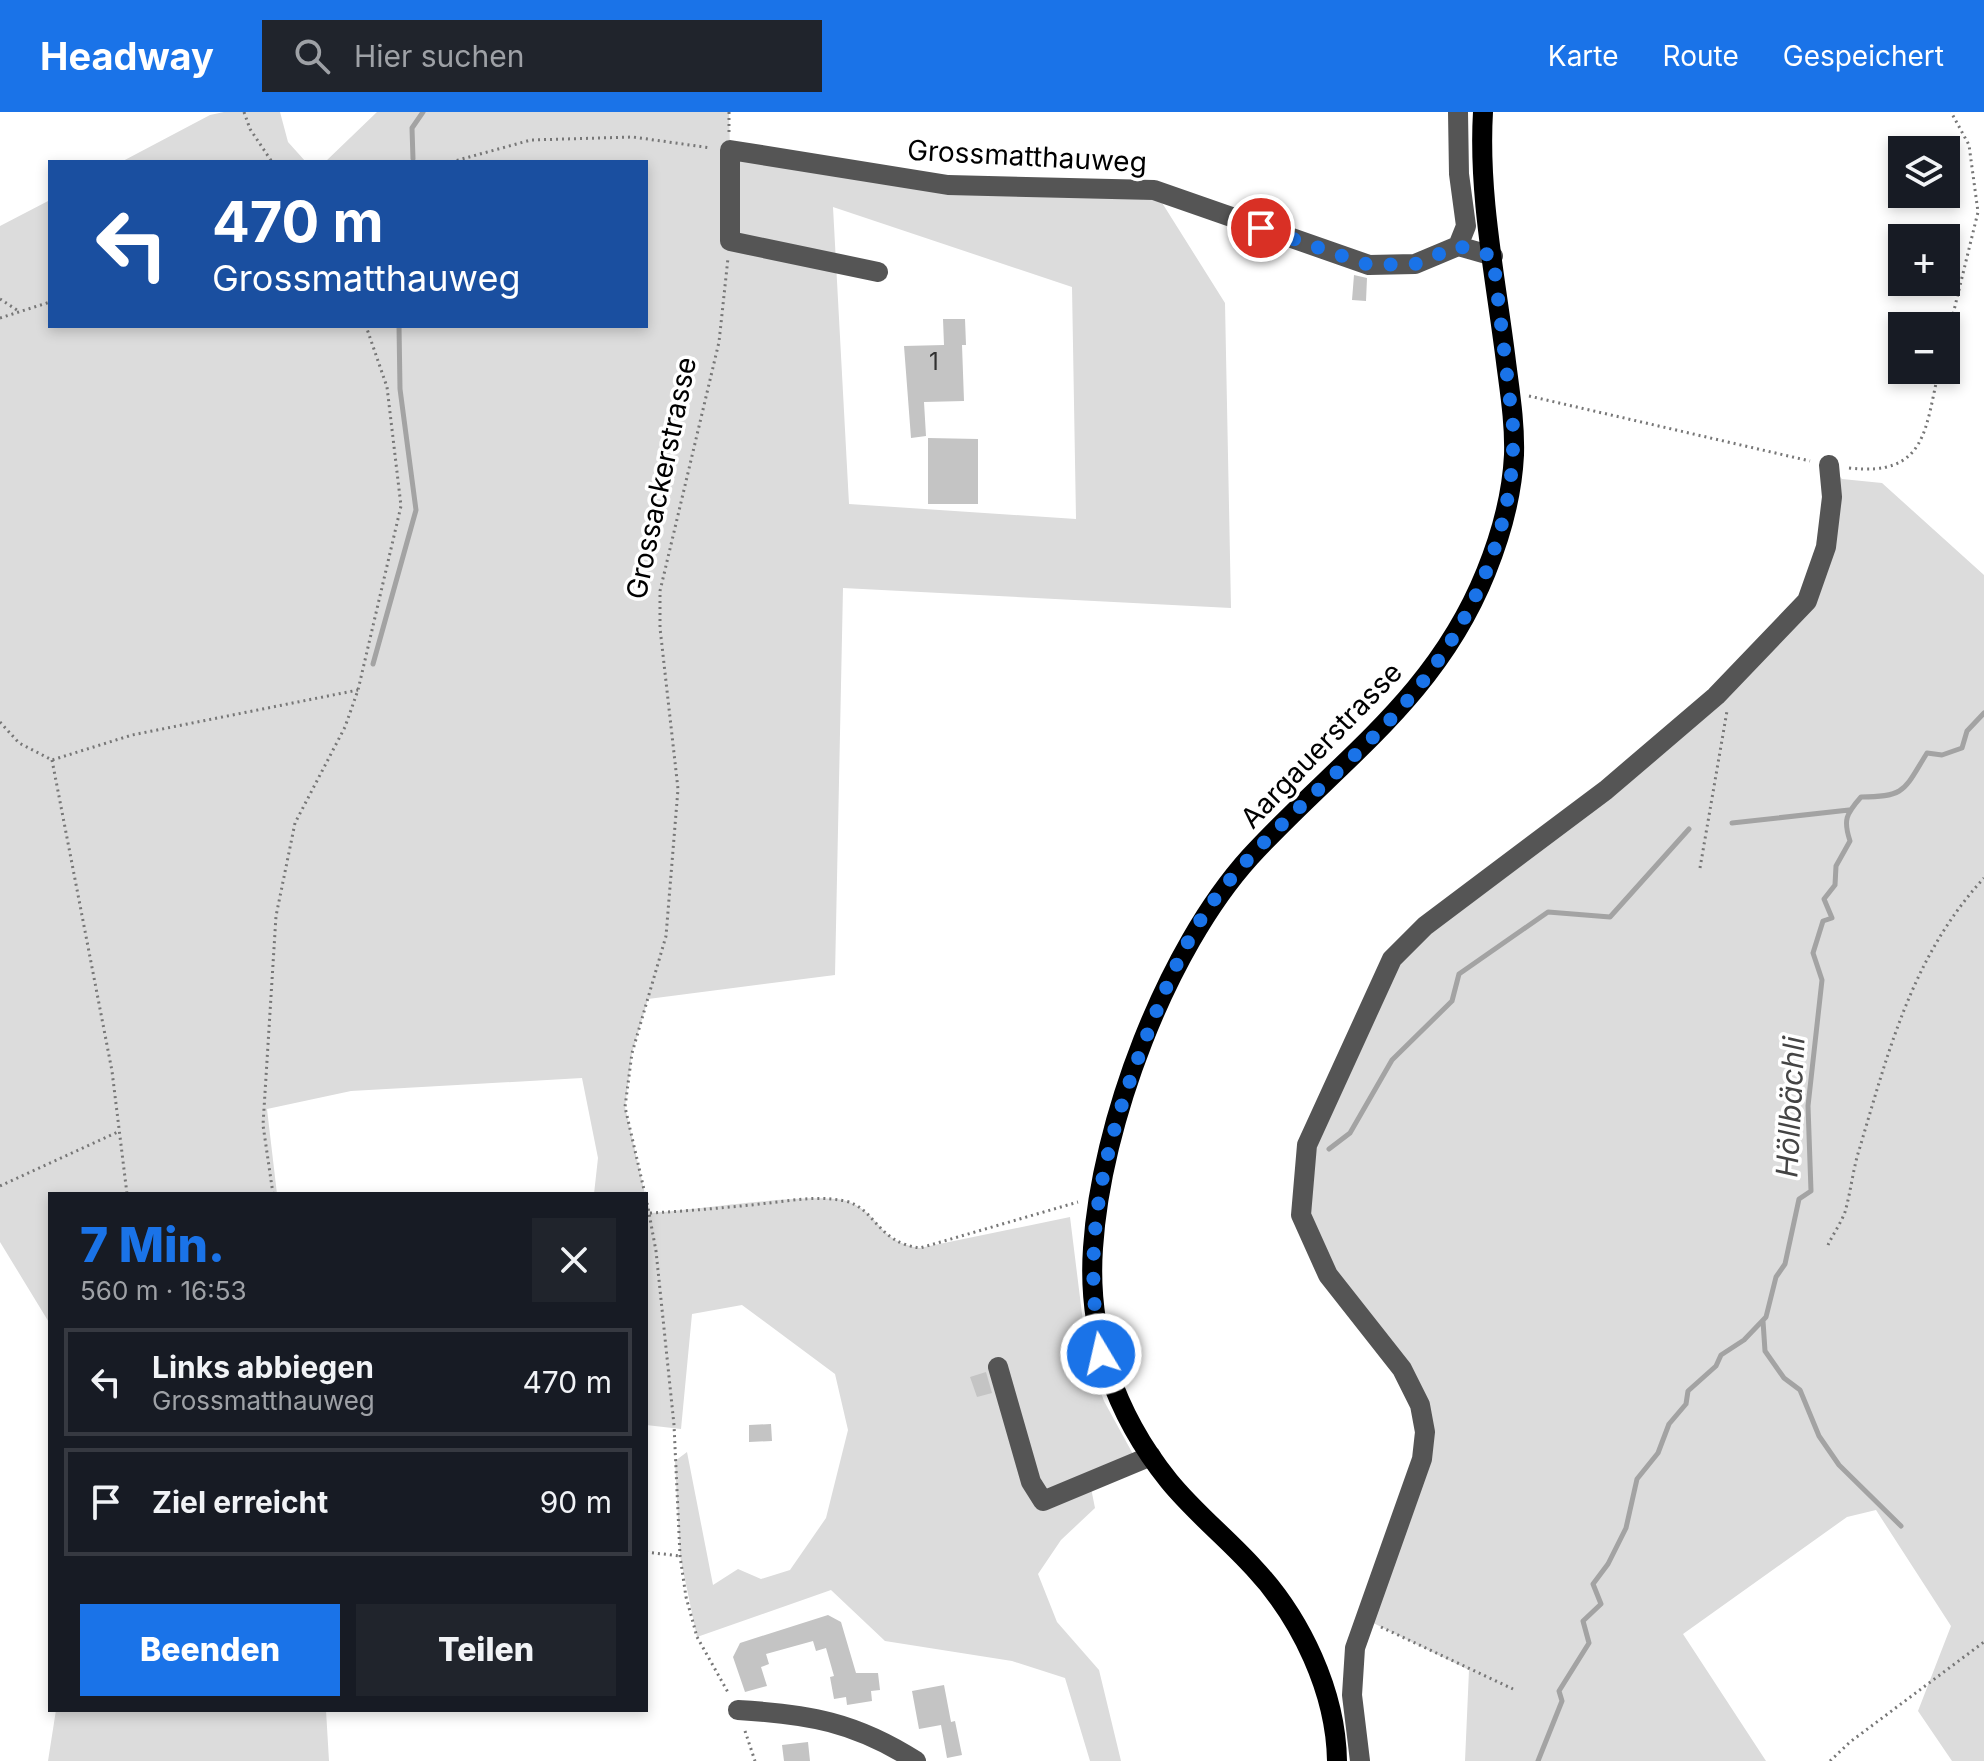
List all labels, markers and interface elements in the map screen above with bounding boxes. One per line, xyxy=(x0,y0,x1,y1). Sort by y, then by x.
search box xyxy=(262,20,822,92)
text: Headway xyxy=(40,33,214,79)
icon: search xyxy=(290,34,334,78)
text: Hier suchen xyxy=(354,38,524,74)
text: Karte xyxy=(1548,39,1619,73)
text: Route xyxy=(1663,39,1739,73)
text: Gespeichert xyxy=(1783,39,1944,73)
street label: Grossmatthauweg xyxy=(906,133,1148,179)
map controls xyxy=(1888,136,1960,384)
button: layers xyxy=(1888,136,1960,208)
text: 470 m xyxy=(212,188,384,256)
icon: left xyxy=(80,192,184,296)
pin xyxy=(1227,194,1295,262)
icon: arrive xyxy=(1239,206,1283,250)
button: + xyxy=(1888,224,1960,296)
text: Grossmatthauweg xyxy=(212,256,521,300)
button: − xyxy=(1888,312,1960,384)
house number: 1 xyxy=(929,347,939,376)
street label: Grossackerstrasse xyxy=(619,354,703,602)
street label: Aargauerstrasse xyxy=(1233,655,1409,835)
water label: Höllbächli xyxy=(1768,1035,1812,1178)
text: 7 Min. xyxy=(80,1215,225,1274)
button: close xyxy=(532,1218,616,1302)
text: 560 m · 16:53 xyxy=(80,1275,247,1306)
position arrow xyxy=(1059,1312,1143,1396)
text: Links abbiegen xyxy=(152,1349,374,1385)
icon: left xyxy=(84,1360,128,1404)
text: 470 m xyxy=(522,1364,612,1400)
text: Grossmatthauweg xyxy=(152,1385,375,1416)
icon: arrive xyxy=(84,1480,128,1524)
text: Ziel erreicht xyxy=(152,1484,328,1520)
text: 90 m xyxy=(540,1484,612,1520)
button: Beenden xyxy=(80,1604,340,1696)
button: Teilen xyxy=(356,1604,616,1696)

